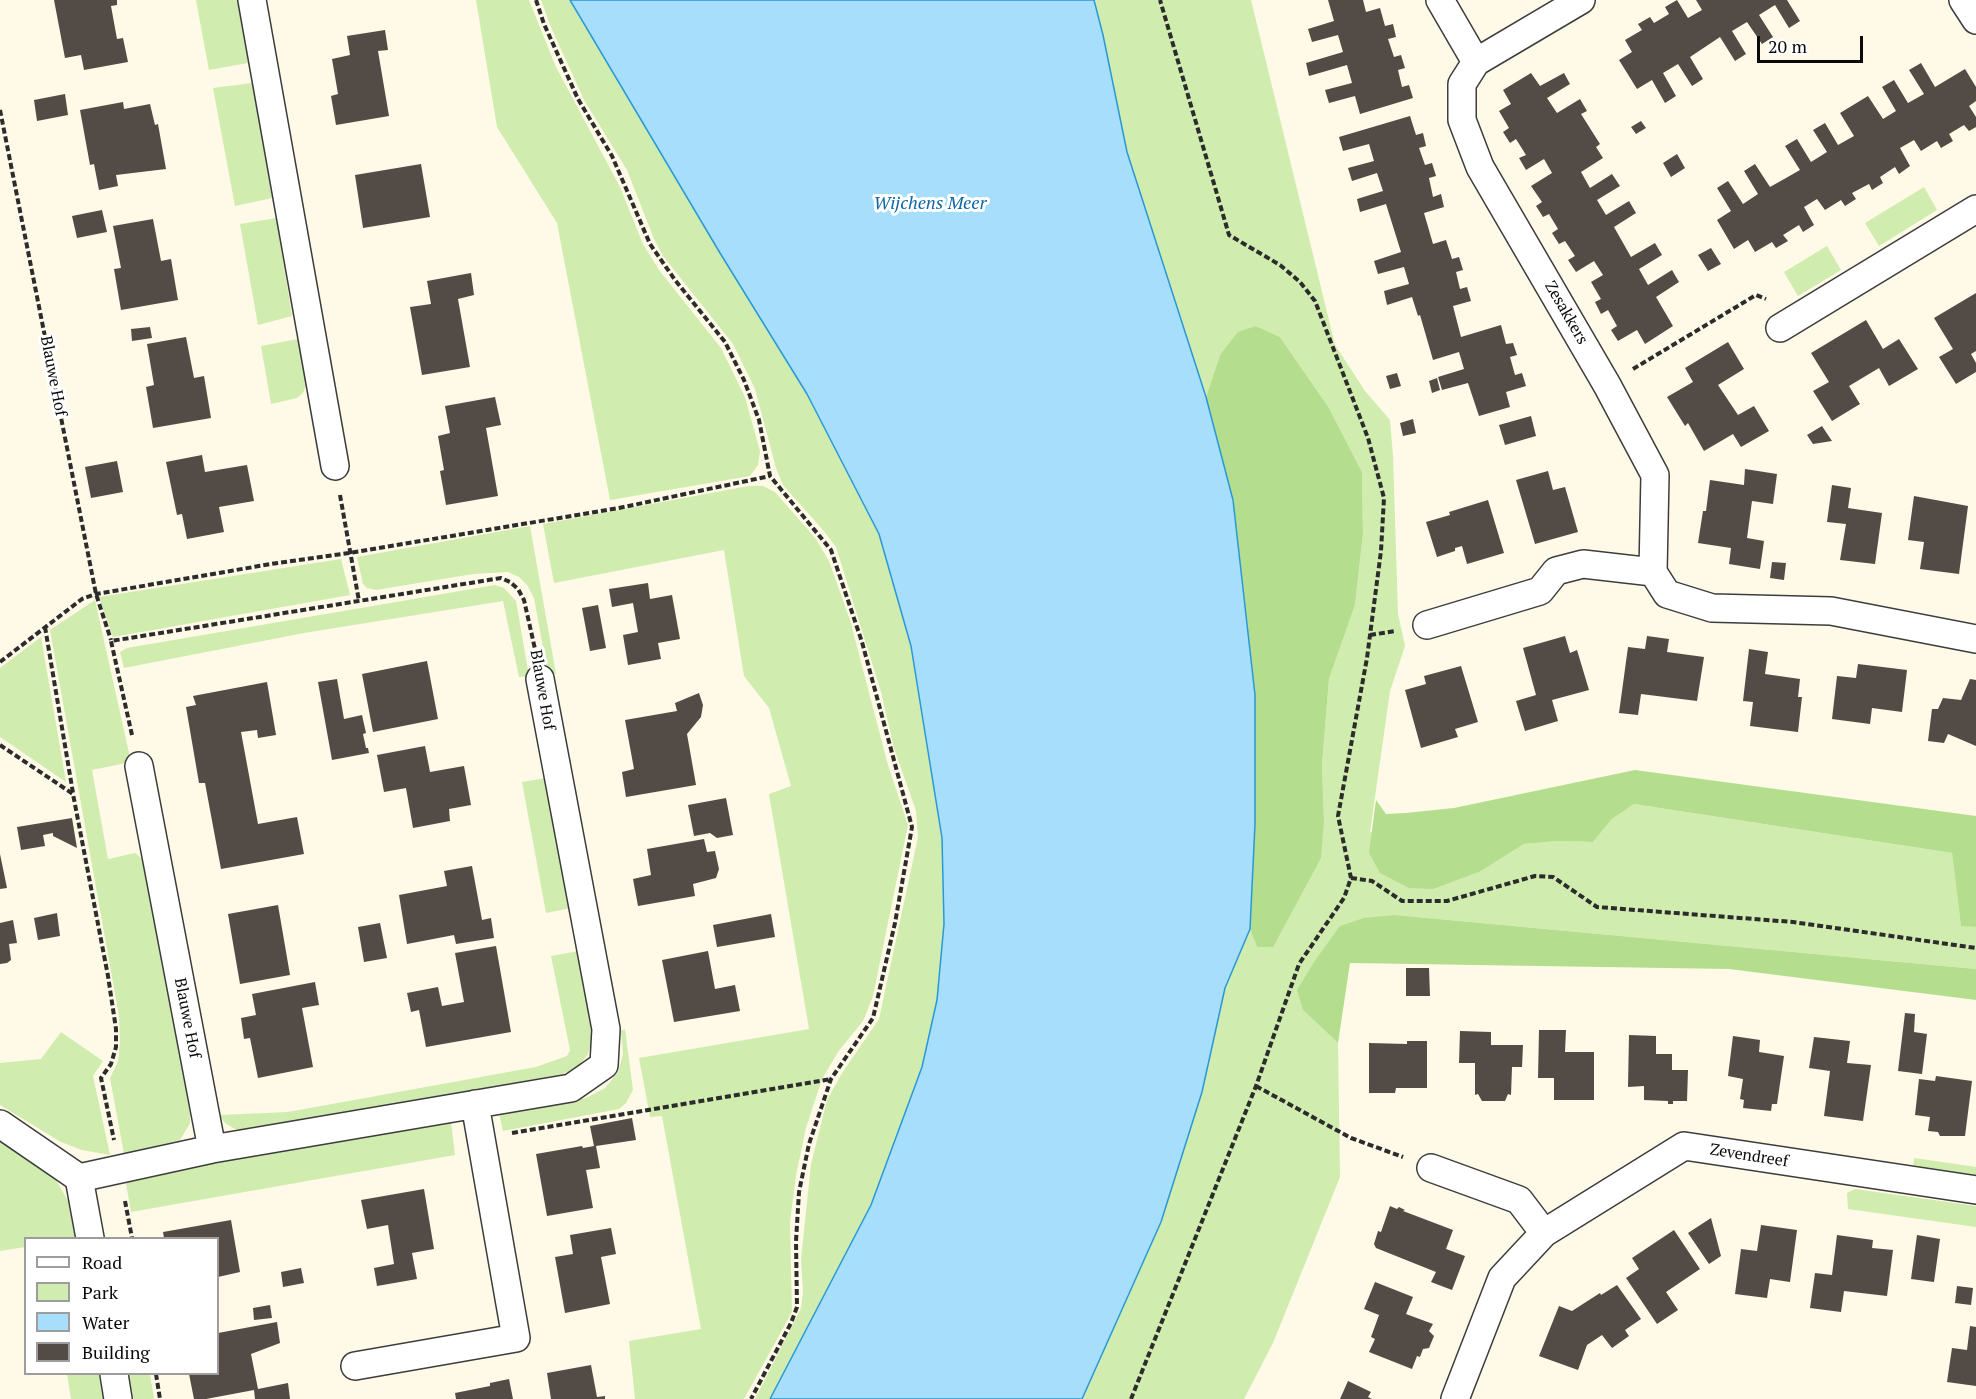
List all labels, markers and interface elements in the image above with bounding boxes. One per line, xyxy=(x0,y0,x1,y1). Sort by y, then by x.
scale bar xyxy=(1760,24,1866,62)
text: 20 m xyxy=(1768,34,1807,58)
water label: Wijchens Meer xyxy=(874,193,986,215)
street label: Zesakkers xyxy=(1540,278,1592,348)
street label: Blauwe Hof xyxy=(36,334,70,418)
street label: Blauwe Hof xyxy=(525,648,559,732)
street label: Blauwe Hof xyxy=(170,976,204,1060)
street label: Zevendreef xyxy=(1708,1140,1790,1172)
legend xyxy=(24,1237,219,1375)
text: Road xyxy=(82,1250,122,1274)
text: Park xyxy=(82,1280,118,1304)
text: Water xyxy=(82,1310,129,1334)
text: Building xyxy=(82,1340,150,1364)

